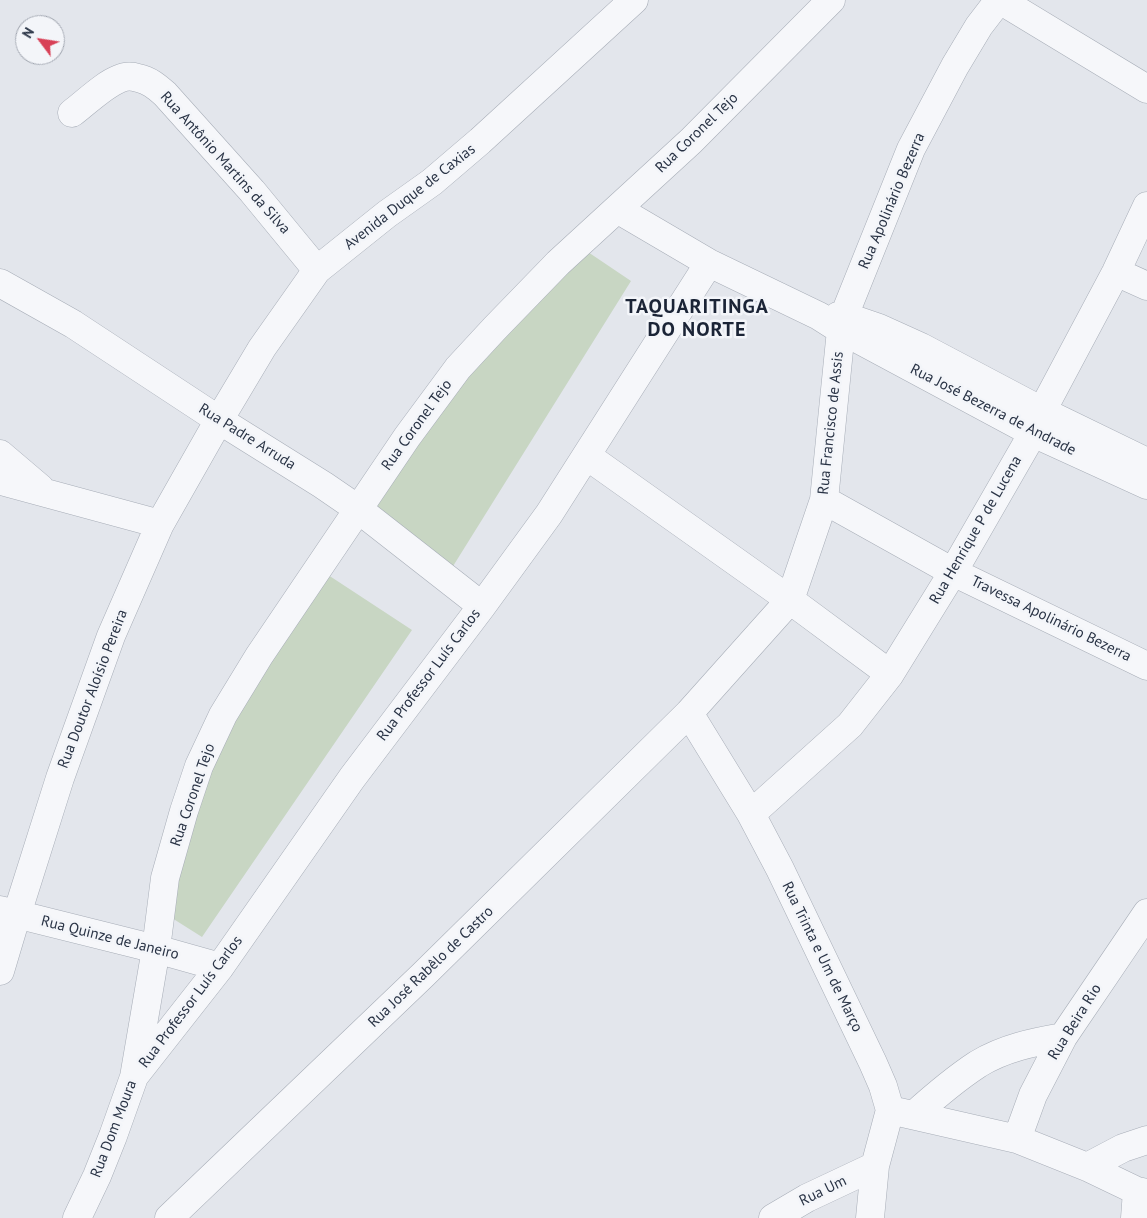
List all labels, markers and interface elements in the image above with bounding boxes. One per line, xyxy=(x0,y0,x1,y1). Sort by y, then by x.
north arrow xyxy=(15,15,65,65)
text: N xyxy=(18,24,38,41)
street label: Rua Antônio Martins da Silva xyxy=(156,88,294,238)
street label: Rua Coronel Tejo xyxy=(652,89,742,177)
street label: Rua Apolinário Bezerra xyxy=(855,130,929,272)
street label: Avenida Duque de Caxias xyxy=(341,140,479,254)
district label: TAQUARITINGA DO NORTE xyxy=(624,295,770,342)
street label: Rua Francisco de Assis xyxy=(815,351,847,495)
street label: Rua José Bezerra de Andrade xyxy=(907,360,1079,460)
street label: Rua Coronel Tejo xyxy=(378,376,456,474)
street label: Rua Padre Arruda xyxy=(195,400,299,474)
street label: Rua Henrique P de Lucena xyxy=(926,453,1026,607)
street label: Travessa Apolinário Bezerra xyxy=(968,572,1134,666)
street label: Rua Professor Luís Carlos xyxy=(373,605,485,745)
street label: Rua Doutor Aloísio Pereira xyxy=(54,607,132,771)
street label: Rua Coronel Tejo xyxy=(167,741,219,849)
street label: Rua Trinta e Um de Março xyxy=(778,879,866,1035)
street label: Rua José Rabêlo de Castro xyxy=(365,903,497,1031)
street label: Rua Quinze de Janeiro xyxy=(39,912,181,964)
street label: Rua Professor Luís Carlos xyxy=(135,932,247,1072)
street label: Rua Beira Rio xyxy=(1045,981,1105,1063)
street label: Rua Dom Moura xyxy=(87,1078,141,1180)
street label: Rua Um xyxy=(796,1172,850,1210)

